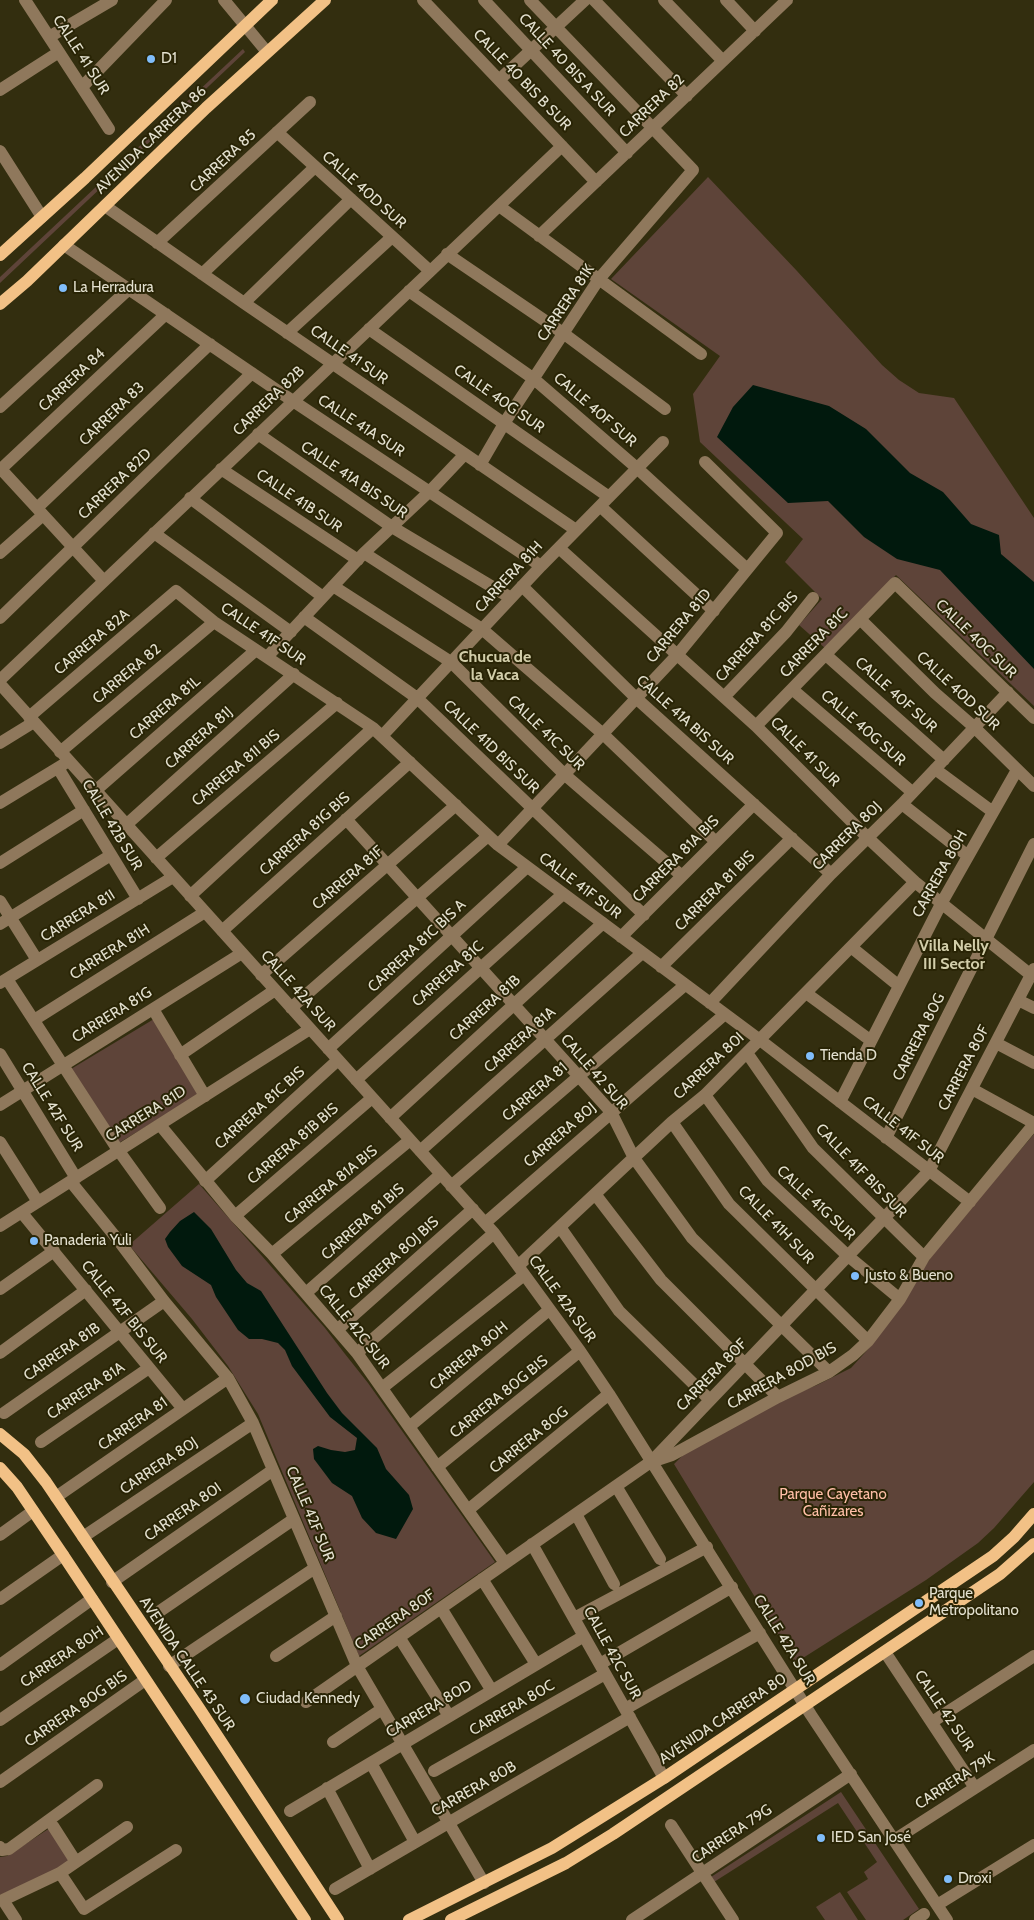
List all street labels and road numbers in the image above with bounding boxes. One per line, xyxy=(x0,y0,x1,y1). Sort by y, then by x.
street label: CALLE 40 BIS A SUR xyxy=(515,10,619,120)
street label: CALLE 41 SUR xyxy=(49,12,113,98)
street label: CALLE 40 BIS B SUR xyxy=(469,26,575,134)
street label: CARRERA 82 xyxy=(616,71,688,141)
street label: AVENIDA CARRERA 86 xyxy=(92,82,210,198)
street label: CARRERA 85 xyxy=(186,126,260,196)
street label: CALLE 40D SUR xyxy=(318,147,410,233)
street label: CARRERA 81K xyxy=(534,261,598,345)
street label: CALLE 41 SUR xyxy=(307,322,391,388)
street label: CARRERA 84 xyxy=(35,345,109,415)
street label: CALLE 40G SUR xyxy=(450,361,548,437)
street label: CARRERA 82B xyxy=(229,362,309,440)
street label: CALLE 40F SUR xyxy=(550,369,640,451)
street label: CARRERA 83 xyxy=(76,378,148,450)
street label: CALLE 41A SUR xyxy=(314,391,408,461)
street label: CALLE 41A BIS SUR xyxy=(297,438,411,522)
street label: CARRERA 82D xyxy=(75,445,155,523)
street label: CALLE 41B SUR xyxy=(253,466,345,536)
street label: CARRERA 81H xyxy=(471,538,547,616)
street label: CARRERA 81D xyxy=(643,585,715,667)
street label: CARRERA 81C BIS xyxy=(712,588,802,686)
street label: CALLE 40C SUR xyxy=(932,596,1020,682)
street label: CALLE 41F SUR xyxy=(217,599,309,669)
street label: CARRERA 81C xyxy=(776,604,852,682)
street label: CARRERA 82A xyxy=(51,605,133,679)
street label: CARRERA 82 xyxy=(89,640,165,708)
street label: CALLE 40D SUR xyxy=(913,648,1003,734)
street label: CALLE 40F SUR xyxy=(851,653,941,737)
street label: CARRERA 81L xyxy=(126,672,204,744)
street label: CALLE 41A BIS SUR xyxy=(633,672,737,768)
street label: CALLE 40G SUR xyxy=(817,686,909,770)
street label: CALLE 41C SUR xyxy=(504,692,588,774)
street label: CALLE 41D BIS SUR xyxy=(439,697,543,797)
street label: CARRERA 81J xyxy=(162,703,236,773)
street label: CALLE 41 SUR xyxy=(767,714,843,790)
street label: CARRERA 81I BIS xyxy=(188,726,284,810)
street label: CALLE 42B SUR xyxy=(78,776,146,874)
street label: CARRERA 81G BIS xyxy=(256,789,354,879)
street label: CARRERA 80J xyxy=(809,798,885,874)
street label: CARRERA 81A BIS xyxy=(629,812,723,906)
street label: CARRERA 80H xyxy=(909,827,971,921)
street label: CARRERA 81F xyxy=(309,842,387,914)
street label: CARRERA 81 BIS xyxy=(671,847,759,935)
street label: CALLE 41F SUR xyxy=(535,849,625,923)
street label: CARRERA 81I xyxy=(37,886,119,946)
street label: CARRERA 81C BIS A xyxy=(364,896,470,996)
street label: CARRERA 81H xyxy=(67,920,153,984)
street label: CARRERA 81C xyxy=(409,937,487,1011)
street label: CALLE 42A SUR xyxy=(257,947,339,1035)
street label: CARRERA 81B xyxy=(446,971,524,1045)
street label: CARRERA 81G xyxy=(69,983,155,1047)
street label: CARRERA 80G xyxy=(889,990,949,1084)
street label: CARRERA 81A xyxy=(481,1003,559,1077)
street label: CARRERA 80F xyxy=(935,1022,993,1114)
street label: CARRERA 80I xyxy=(670,1029,748,1103)
street label: CALLE 42 SUR xyxy=(556,1031,632,1113)
street label: CALLE 42F SUR xyxy=(17,1059,87,1155)
street label: CARRERA 81 xyxy=(499,1059,571,1125)
street label: CARRERA 81C BIS xyxy=(211,1063,309,1153)
street label: CARRERA 81D xyxy=(102,1082,190,1146)
street label: CALLE 41F SUR xyxy=(859,1093,947,1167)
street label: CARRERA 80J xyxy=(520,1099,600,1171)
street label: CARRERA 81B BIS xyxy=(244,1100,342,1188)
street label: CALLE 41F BIS SUR xyxy=(812,1120,910,1222)
street label: CARRERA 81A BIS xyxy=(281,1142,381,1228)
street label: CALLE 41G SUR xyxy=(773,1162,859,1244)
street label: CARRERA 81 BIS xyxy=(318,1180,408,1264)
street label: CALLE 41H SUR xyxy=(734,1182,818,1268)
street label: CARRERA 80J BIS xyxy=(345,1213,443,1303)
street label: CALLE 42A SUR xyxy=(524,1252,600,1346)
street label: CALLE 42F BIS SUR xyxy=(77,1257,171,1367)
street label: CALLE 42C SUR xyxy=(315,1281,393,1373)
street label: CARRERA 80H xyxy=(426,1318,512,1394)
street label: CARRERA 81B xyxy=(20,1319,104,1385)
street label: CARRERA 80F xyxy=(673,1335,751,1415)
street label: CARRERA 80D BIS xyxy=(724,1339,840,1413)
street label: CARRERA 80G BIS xyxy=(446,1352,552,1442)
street label: CARRERA 81A xyxy=(44,1358,128,1424)
street label: CARRERA 81 xyxy=(95,1394,171,1454)
street label: CARRERA 80G xyxy=(486,1403,572,1477)
street label: CARRERA 80J xyxy=(117,1433,201,1499)
street label: CALLE 42F SUR xyxy=(282,1464,338,1564)
street label: CARRERA 80I xyxy=(141,1479,225,1545)
street label: CARRERA 80F xyxy=(351,1586,439,1654)
street label: CALLE 42A SUR xyxy=(749,1592,819,1688)
street label: AVENIDA CALLE 43 SUR xyxy=(135,1594,239,1734)
street label: CALLE 42C SUR xyxy=(579,1604,645,1702)
street label: CARRERA 80H xyxy=(17,1623,107,1691)
street label: CARRERA 80G BIS xyxy=(21,1667,131,1751)
street label: CALLE 42 SUR xyxy=(910,1667,978,1755)
street label: AVENIDA CARRERA 80 xyxy=(656,1670,790,1768)
street label: CARRERA 80D xyxy=(383,1676,475,1742)
street label: CARRERA 80C xyxy=(466,1676,558,1740)
street label: CARRERA 79K xyxy=(912,1749,998,1813)
street label: CARRERA 80B xyxy=(428,1757,520,1821)
street label: CARRERA 79G xyxy=(689,1801,775,1867)

